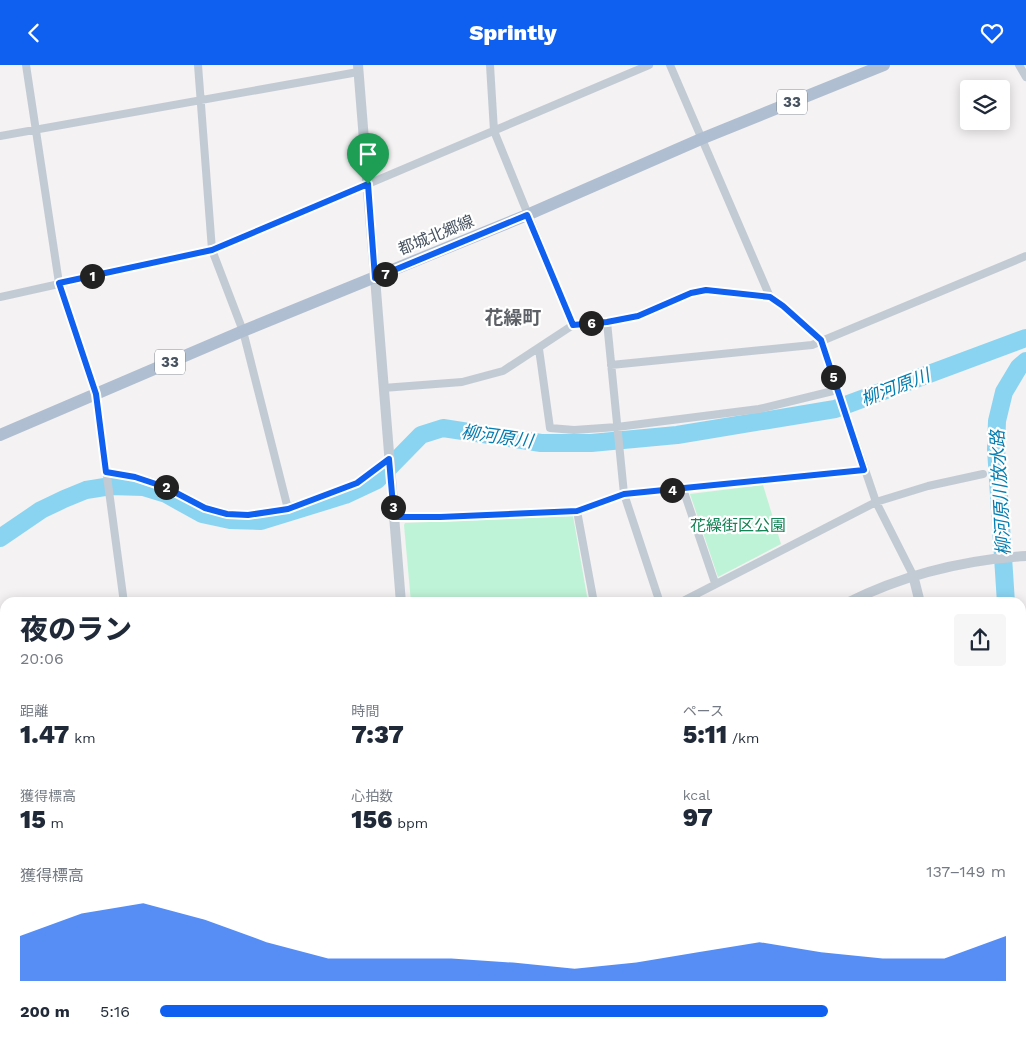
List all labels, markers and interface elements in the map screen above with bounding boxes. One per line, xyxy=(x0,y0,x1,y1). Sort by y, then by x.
icon: back xyxy=(20,19,48,47)
icon: heart xyxy=(978,19,1006,47)
text: Sprintly xyxy=(469,20,557,45)
map controls xyxy=(960,80,1010,130)
button: layers xyxy=(960,80,1010,130)
road number: 33 xyxy=(777,89,807,115)
pin xyxy=(347,133,389,184)
icon: arrive xyxy=(354,140,382,168)
street label: 都城北郷線 xyxy=(395,211,477,259)
pin: 7 xyxy=(372,261,398,287)
pin: 1 xyxy=(80,263,104,289)
text: 7 xyxy=(381,266,390,282)
text: 1 xyxy=(89,268,96,284)
district label: 花繰町 xyxy=(484,306,542,329)
pin: 6 xyxy=(578,311,604,335)
text: 6 xyxy=(587,315,596,331)
road number: 33 xyxy=(155,349,185,375)
water label: 柳河原川 xyxy=(858,364,934,410)
pin: 5 xyxy=(820,365,846,389)
text: 5 xyxy=(829,369,838,385)
water label: 柳河原川 xyxy=(460,421,536,452)
water label: 柳河原川放水路 xyxy=(986,428,1014,556)
pin: 2 xyxy=(154,475,178,499)
pin: 4 xyxy=(660,477,684,503)
text: 2 xyxy=(162,479,171,495)
text: 4 xyxy=(668,482,677,498)
pin: 3 xyxy=(380,495,406,519)
text: 3 xyxy=(389,499,398,515)
park label: 花繰街区公園 xyxy=(690,516,786,535)
text: 夜のラン xyxy=(20,613,132,646)
button: share xyxy=(954,614,1006,666)
text: 20:06 xyxy=(20,649,64,668)
text: 距離 xyxy=(20,703,48,719)
text: 時間 xyxy=(351,703,379,719)
text: ペース xyxy=(683,703,724,719)
text: 1.47 xyxy=(20,720,69,749)
text: 7:37 xyxy=(351,720,404,749)
text: 5:11 xyxy=(683,720,727,749)
text: km xyxy=(69,730,96,746)
text: /km xyxy=(727,730,759,746)
text: kcal xyxy=(683,787,710,803)
text: 獲得標高 xyxy=(20,788,76,804)
text: 心拍数 xyxy=(351,788,393,804)
text: 97 xyxy=(683,803,713,832)
text: 15 xyxy=(20,805,46,834)
text: 156 xyxy=(351,805,393,834)
text: m xyxy=(46,815,64,831)
text: bpm xyxy=(393,815,428,831)
text: 137–149 m xyxy=(926,862,1006,881)
text: 獲得標高 xyxy=(20,866,84,885)
text: 200 m xyxy=(20,1002,70,1021)
text: 5:16 xyxy=(100,1002,130,1021)

